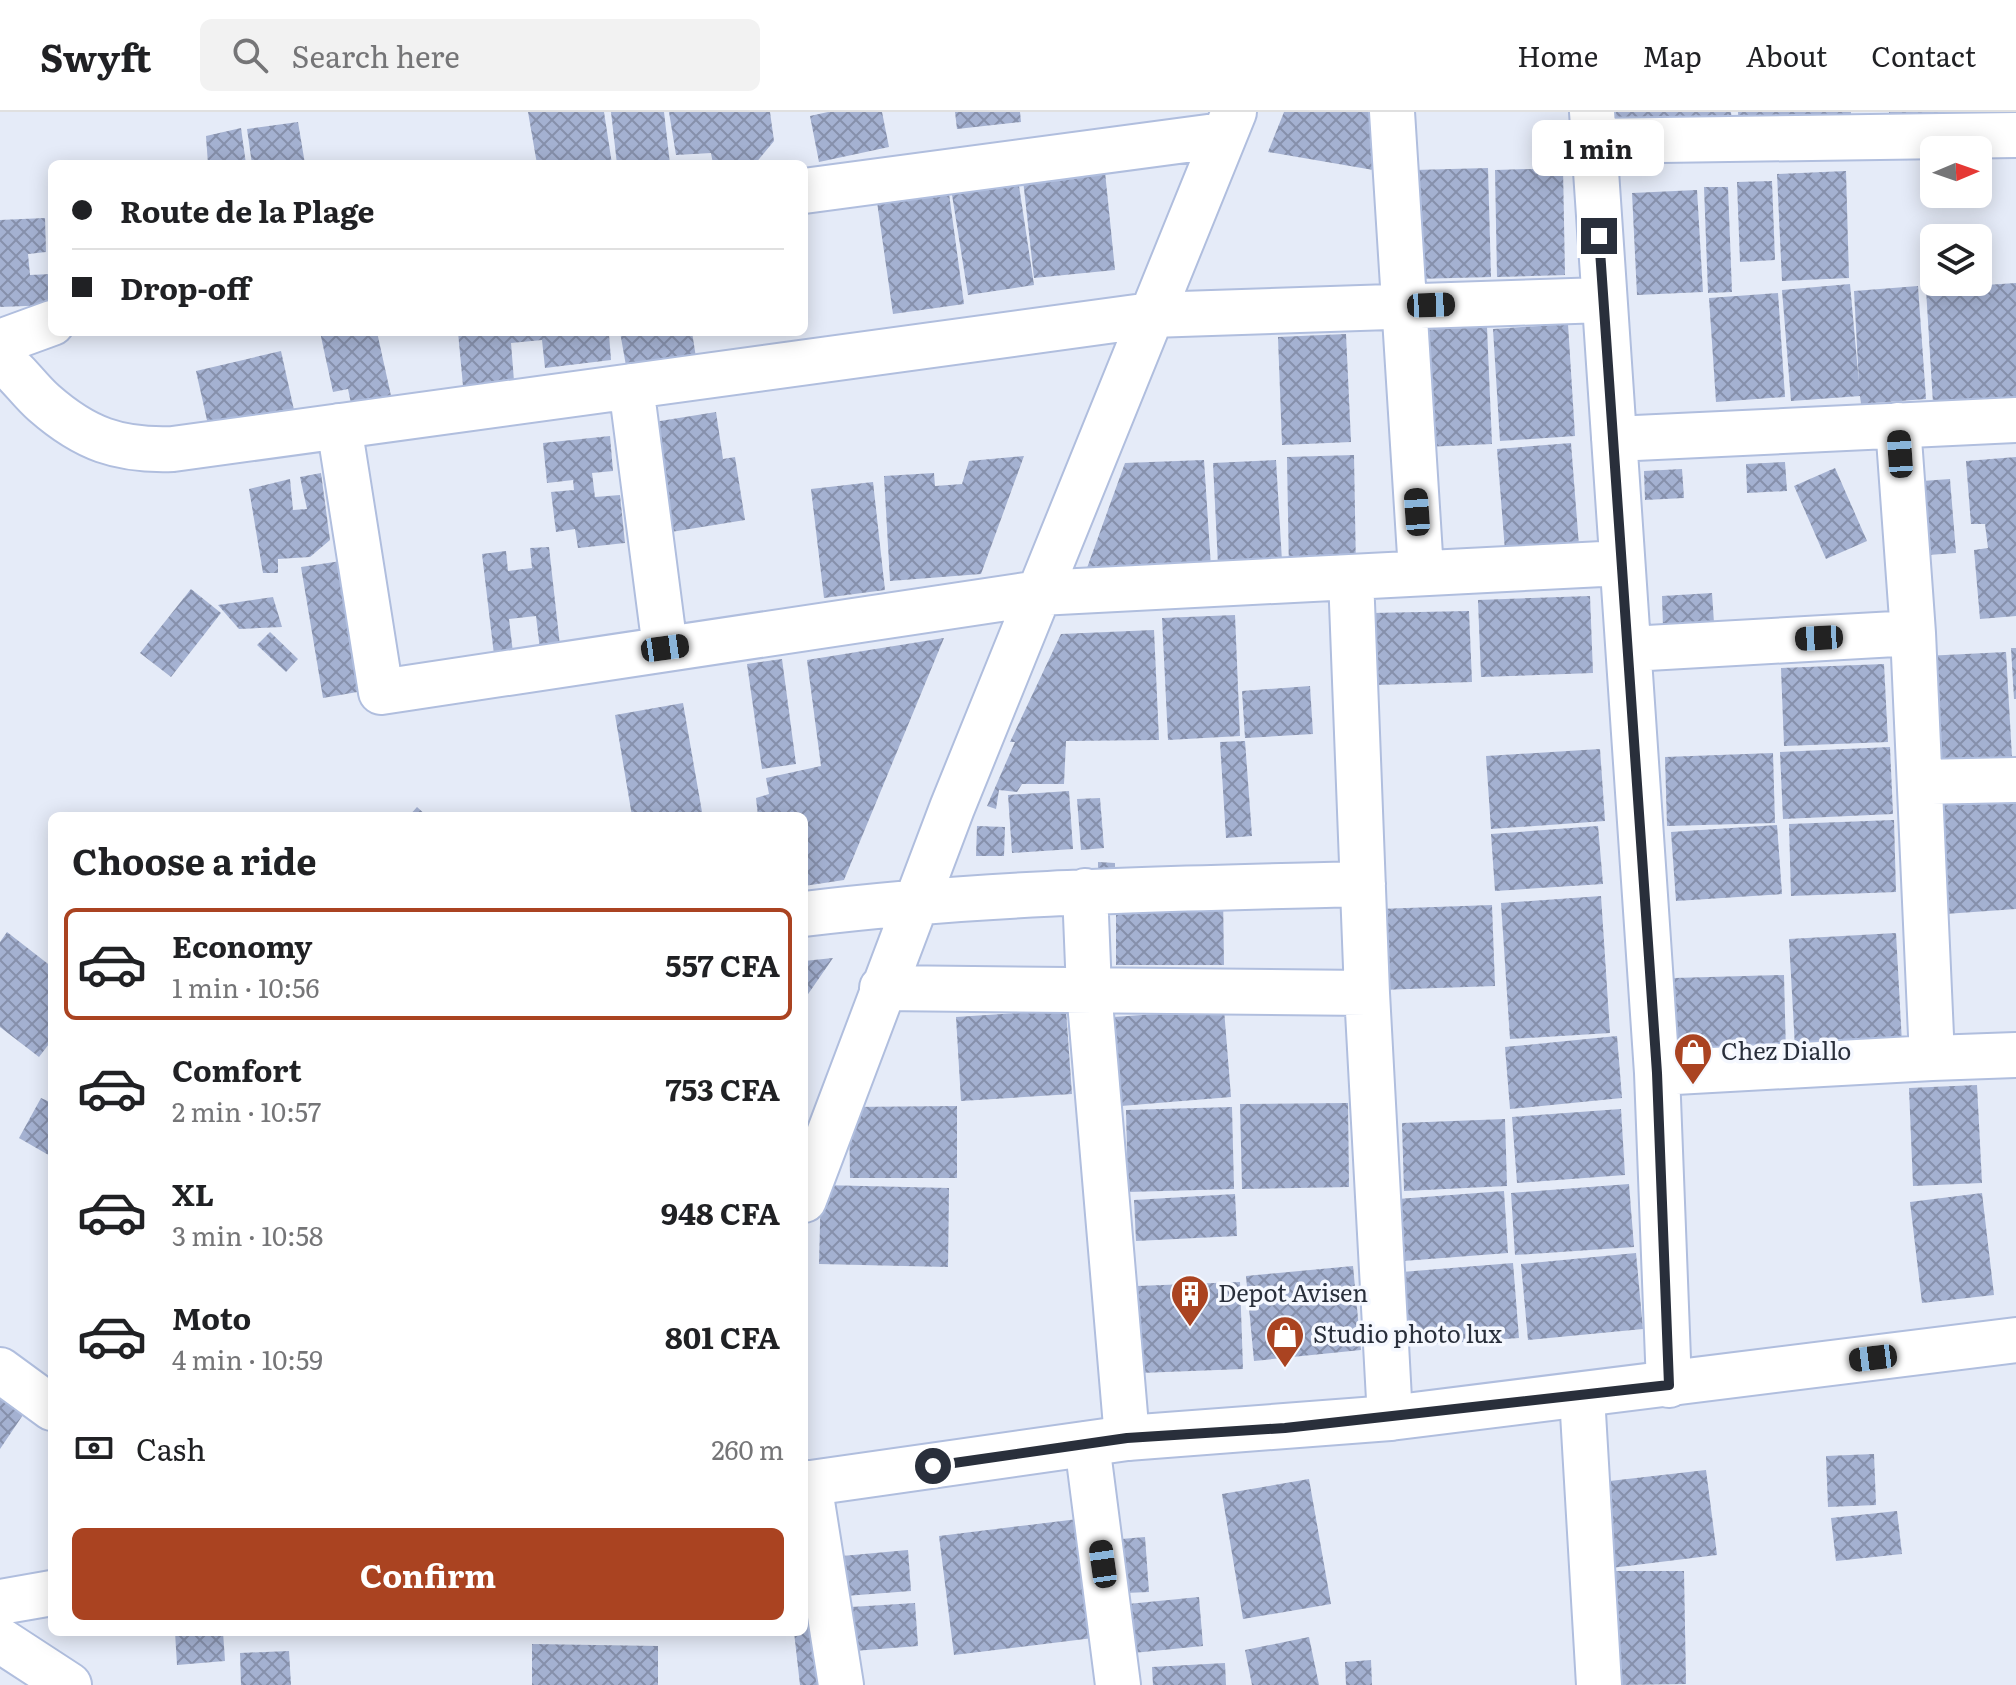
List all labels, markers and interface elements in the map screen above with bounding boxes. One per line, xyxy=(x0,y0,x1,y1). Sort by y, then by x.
search box xyxy=(200,19,760,91)
text: Swyft xyxy=(40,27,152,84)
icon: search xyxy=(228,33,272,77)
text: Search here xyxy=(292,33,460,77)
text: Home xyxy=(1517,34,1598,76)
text: Map xyxy=(1642,34,1702,76)
text: About xyxy=(1746,34,1827,76)
text: Contact xyxy=(1871,34,1976,76)
callout: 1 min xyxy=(1533,120,1665,176)
text: 1 min xyxy=(1563,128,1633,167)
north arrow xyxy=(1920,136,1992,208)
map controls xyxy=(1920,136,1992,296)
text: Route de la Plage xyxy=(120,188,375,232)
route end xyxy=(1581,218,1617,254)
button: layers xyxy=(1920,224,1992,296)
text: Drop-off xyxy=(120,265,250,309)
car xyxy=(1407,292,1455,318)
car xyxy=(1886,429,1914,479)
car xyxy=(1403,487,1431,537)
car xyxy=(1794,625,1844,651)
car xyxy=(640,633,690,663)
text: Choose a ride xyxy=(72,833,317,886)
text: Economy xyxy=(172,923,312,967)
icon: car xyxy=(76,928,148,1000)
text: 557 CFA xyxy=(665,942,780,986)
text: 1 min · 10:56 xyxy=(172,967,319,1006)
shop icon: Chez Diallo xyxy=(1672,1031,1714,1086)
place label: Chez Diallo xyxy=(1721,1032,1851,1067)
text: Comfort xyxy=(172,1047,302,1091)
icon: car xyxy=(76,1052,148,1124)
text: 753 CFA xyxy=(665,1066,780,1110)
text: 2 min · 10:57 xyxy=(172,1091,321,1130)
text: XL xyxy=(172,1171,214,1215)
icon: car xyxy=(76,1176,148,1248)
text: 948 CFA xyxy=(661,1190,780,1234)
text: 3 min · 10:58 xyxy=(172,1215,323,1254)
building icon: Depot Avisen xyxy=(1169,1273,1211,1328)
place label: Depot Avisen xyxy=(1218,1274,1368,1309)
text: Moto xyxy=(172,1295,251,1339)
icon: car xyxy=(76,1300,148,1372)
text: 801 CFA xyxy=(665,1314,780,1358)
shop icon: Studio photo lux xyxy=(1264,1314,1306,1369)
place label: Studio photo lux xyxy=(1313,1315,1503,1350)
text: 4 min · 10:59 xyxy=(172,1339,323,1378)
car xyxy=(1848,1343,1898,1373)
icon: cash xyxy=(72,1426,116,1470)
text: Cash xyxy=(136,1426,206,1470)
text: 260 m xyxy=(711,1429,784,1468)
route start xyxy=(915,1448,951,1484)
button: Confirm xyxy=(72,1528,784,1620)
car xyxy=(1088,1539,1118,1589)

